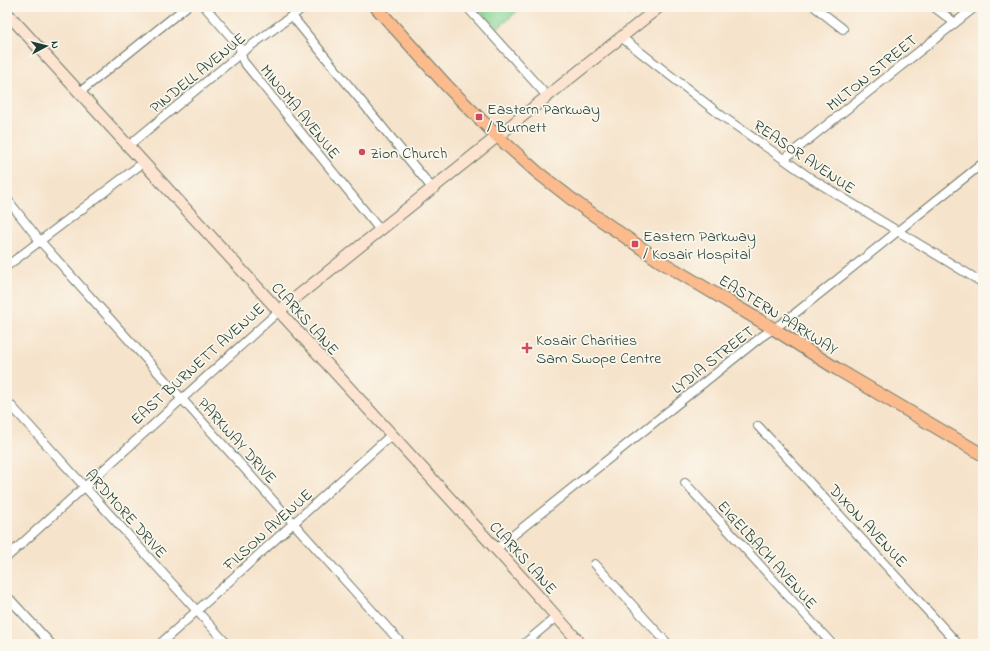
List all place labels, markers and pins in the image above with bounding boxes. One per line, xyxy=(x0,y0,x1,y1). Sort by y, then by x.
place label: Eastern Parkway / Burnett xyxy=(487,98,600,140)
marker: Eastern Parkway / Burnett xyxy=(474,112,484,122)
place label: Zion Church xyxy=(370,142,447,166)
marker: Zion Church xyxy=(357,147,367,157)
place label: Eastern Parkway / Kosair Hospital xyxy=(643,225,756,267)
marker: Eastern Parkway / Kosair Hospital xyxy=(630,239,640,249)
place label: Kosair Charities Sam Swope Centre xyxy=(536,329,662,371)
marker: Kosair Charities Sam Swope Centre xyxy=(521,342,533,354)

